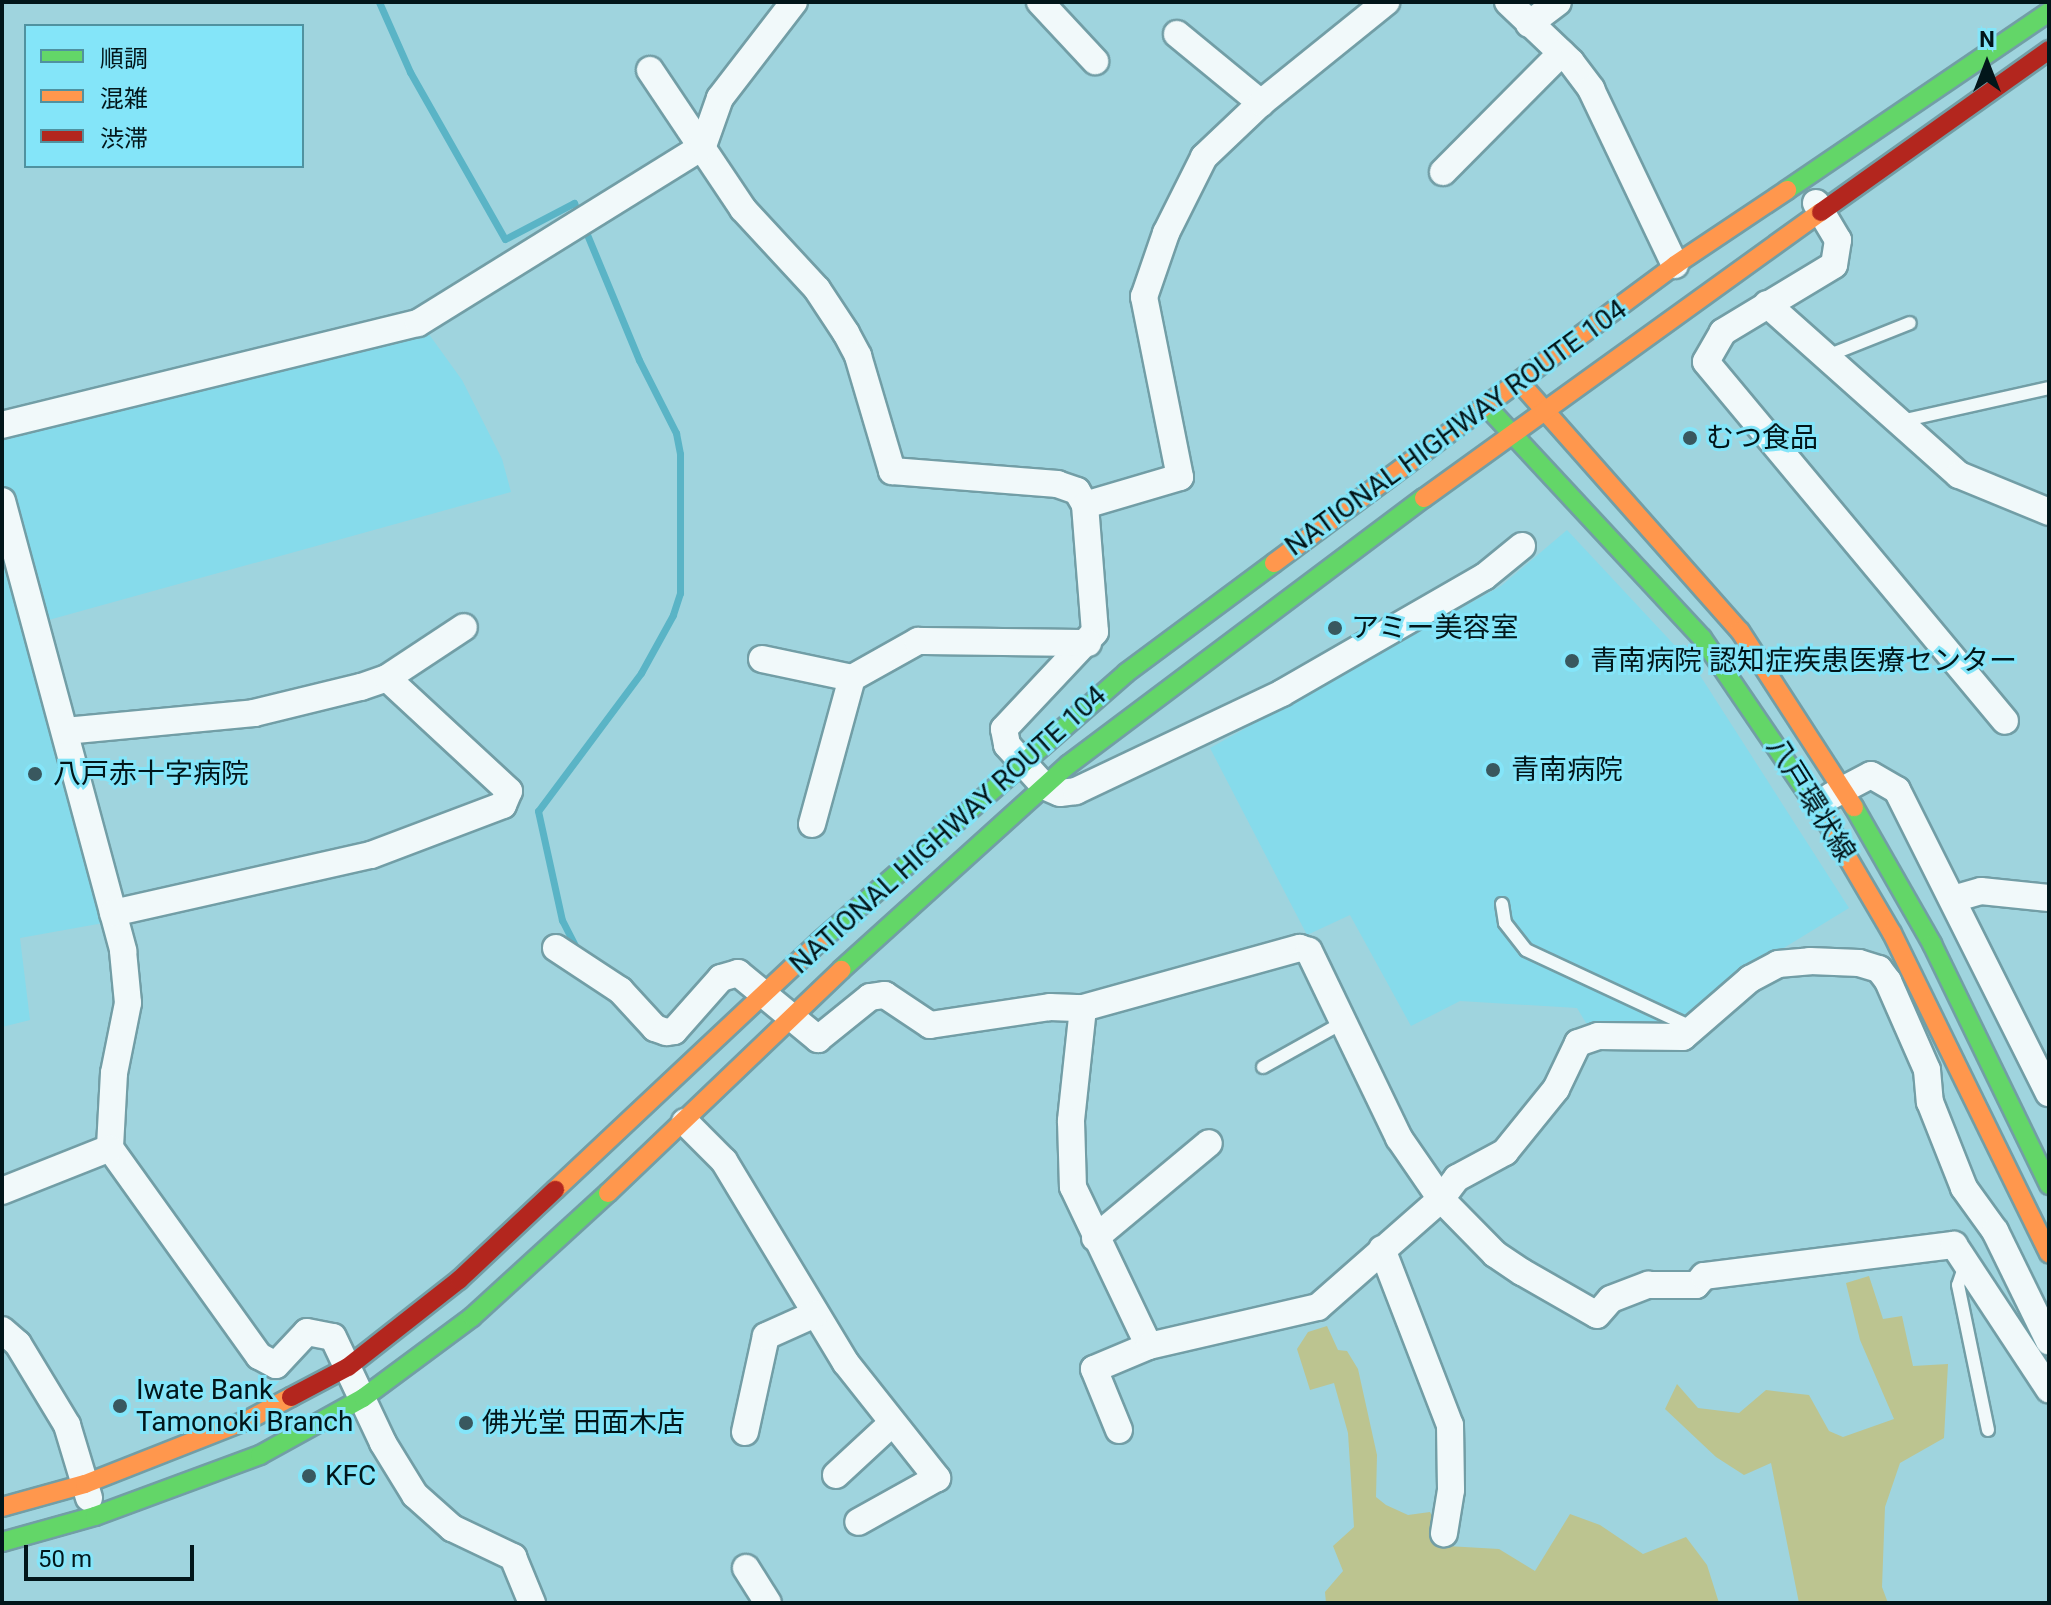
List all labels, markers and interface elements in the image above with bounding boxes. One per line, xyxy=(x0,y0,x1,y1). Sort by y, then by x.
legend xyxy=(24,24,304,168)
north arrow xyxy=(1947,24,2027,104)
text: N xyxy=(1979,27,1995,52)
text: 順調 xyxy=(100,45,148,73)
text: 混雑 xyxy=(100,85,148,113)
text: 渋滞 xyxy=(100,125,148,153)
street label: NATIONAL HIGHWAY ROUTE 104 xyxy=(1279,293,1633,563)
place label: むつ食品 xyxy=(1706,421,1818,455)
marker: むつ食品 xyxy=(1681,429,1699,447)
place label: アミー美容室 xyxy=(1351,611,1519,645)
marker: アミー美容室 xyxy=(1326,619,1344,637)
place label: 青南病院 認知症疾患医療センター xyxy=(1590,644,2017,678)
marker: 青南病院 認知症疾患医療センター xyxy=(1561,650,1583,672)
street label: NATIONAL HIGHWAY ROUTE 104 xyxy=(783,679,1113,981)
street label: 八戸環状線 xyxy=(1760,732,1862,868)
place label: 青南病院 xyxy=(1511,753,1623,787)
place label: 八戸赤十字病院 xyxy=(53,757,249,791)
marker: 青南病院 xyxy=(1482,759,1504,781)
marker: 八戸赤十字病院 xyxy=(24,763,46,785)
place label: Iwate Bank Tamonoki Branch xyxy=(136,1373,353,1439)
marker: Iwate Bank Tamonoki Branch xyxy=(111,1397,129,1415)
place label: 佛光堂 田面木店 xyxy=(482,1406,685,1440)
marker: 佛光堂 田面木店 xyxy=(457,1414,475,1432)
place label: KFC xyxy=(325,1459,376,1493)
marker: KFC xyxy=(300,1467,318,1485)
scale bar xyxy=(28,1529,198,1579)
text: 50 m xyxy=(38,1545,92,1573)

